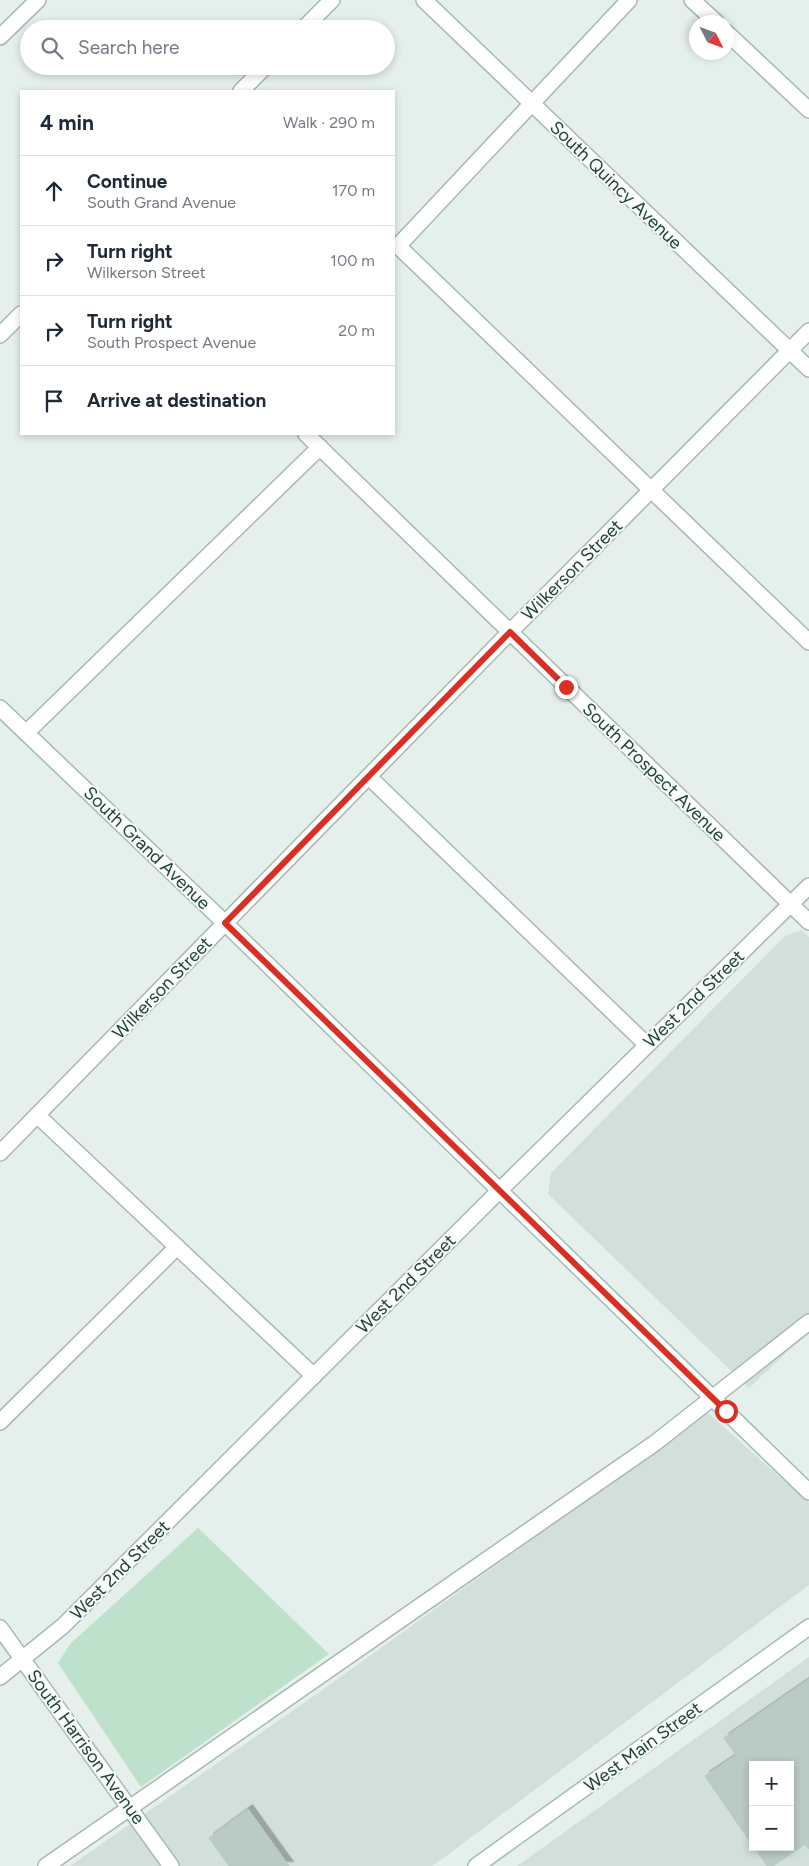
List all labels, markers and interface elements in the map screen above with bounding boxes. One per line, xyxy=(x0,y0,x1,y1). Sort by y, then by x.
north arrow xyxy=(689,15,734,60)
search box xyxy=(20,20,395,75)
icon: search xyxy=(38,34,66,62)
text: Search here xyxy=(78,36,180,59)
text: 4 min xyxy=(40,110,94,135)
text: Walk · 290 m xyxy=(283,113,375,132)
street label: South Quincy Avenue xyxy=(545,116,687,254)
text: Continue xyxy=(87,170,167,193)
icon: ahead xyxy=(40,177,68,205)
text: 170 m xyxy=(332,181,375,200)
text: South Grand Avenue xyxy=(87,193,236,212)
text: Turn right xyxy=(87,240,173,263)
icon: right xyxy=(40,247,68,275)
text: 100 m xyxy=(330,251,375,270)
text: Wilkerson Street xyxy=(87,263,206,282)
text: Turn right xyxy=(87,310,173,333)
icon: right xyxy=(40,317,68,345)
text: 20 m xyxy=(338,321,375,340)
text: South Prospect Avenue xyxy=(87,333,256,352)
icon: arrive xyxy=(40,387,68,415)
text: Arrive at destination xyxy=(87,389,266,412)
street label: Wilkerson Street xyxy=(517,515,627,625)
route end xyxy=(555,676,578,699)
street label: South Prospect Avenue xyxy=(578,698,730,846)
street label: South Grand Avenue xyxy=(79,782,215,914)
street label: Wilkerson Street xyxy=(108,932,216,1044)
street label: West 2nd Street xyxy=(639,945,749,1053)
street label: West 2nd Street xyxy=(352,1230,460,1338)
route start xyxy=(715,1400,738,1423)
street label: West 2nd Street xyxy=(66,1516,174,1624)
street label: South Harrison Avenue xyxy=(22,1665,150,1829)
street label: West Main Street xyxy=(580,1697,706,1797)
map controls xyxy=(749,1761,794,1851)
button: + xyxy=(749,1761,794,1806)
button: − xyxy=(749,1806,794,1851)

